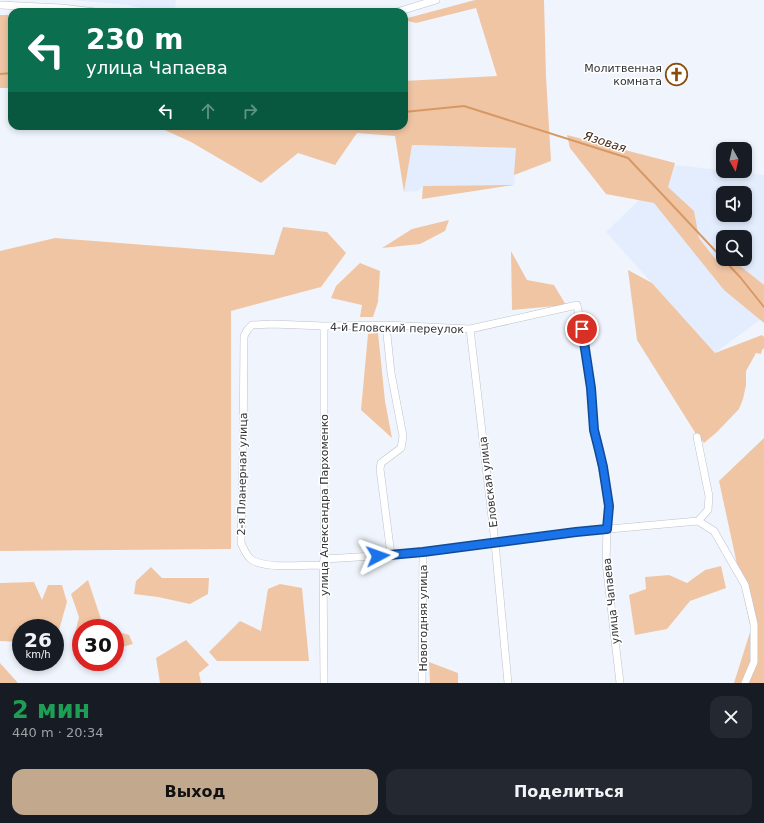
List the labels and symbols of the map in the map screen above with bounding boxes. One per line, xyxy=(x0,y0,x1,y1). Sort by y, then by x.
church icon: Молитвенная комната xyxy=(664,61,690,87)
place label: Молитвенная комната xyxy=(584,62,662,88)
water label: Язовая xyxy=(581,128,628,155)
north arrow xyxy=(716,142,752,178)
pin xyxy=(565,312,599,346)
street label: 4-й Еловский переулок xyxy=(330,321,464,336)
street label: 2-я Планерная улица xyxy=(235,412,250,536)
street label: улица Александра Пархоменко xyxy=(318,414,331,596)
street label: Еловская улица xyxy=(476,436,501,528)
position arrow xyxy=(357,535,399,577)
street label: улица Чапаева xyxy=(601,557,622,645)
street label: Новогодняя улица xyxy=(417,564,430,672)
speed limit sign: 30 xyxy=(72,619,124,671)

